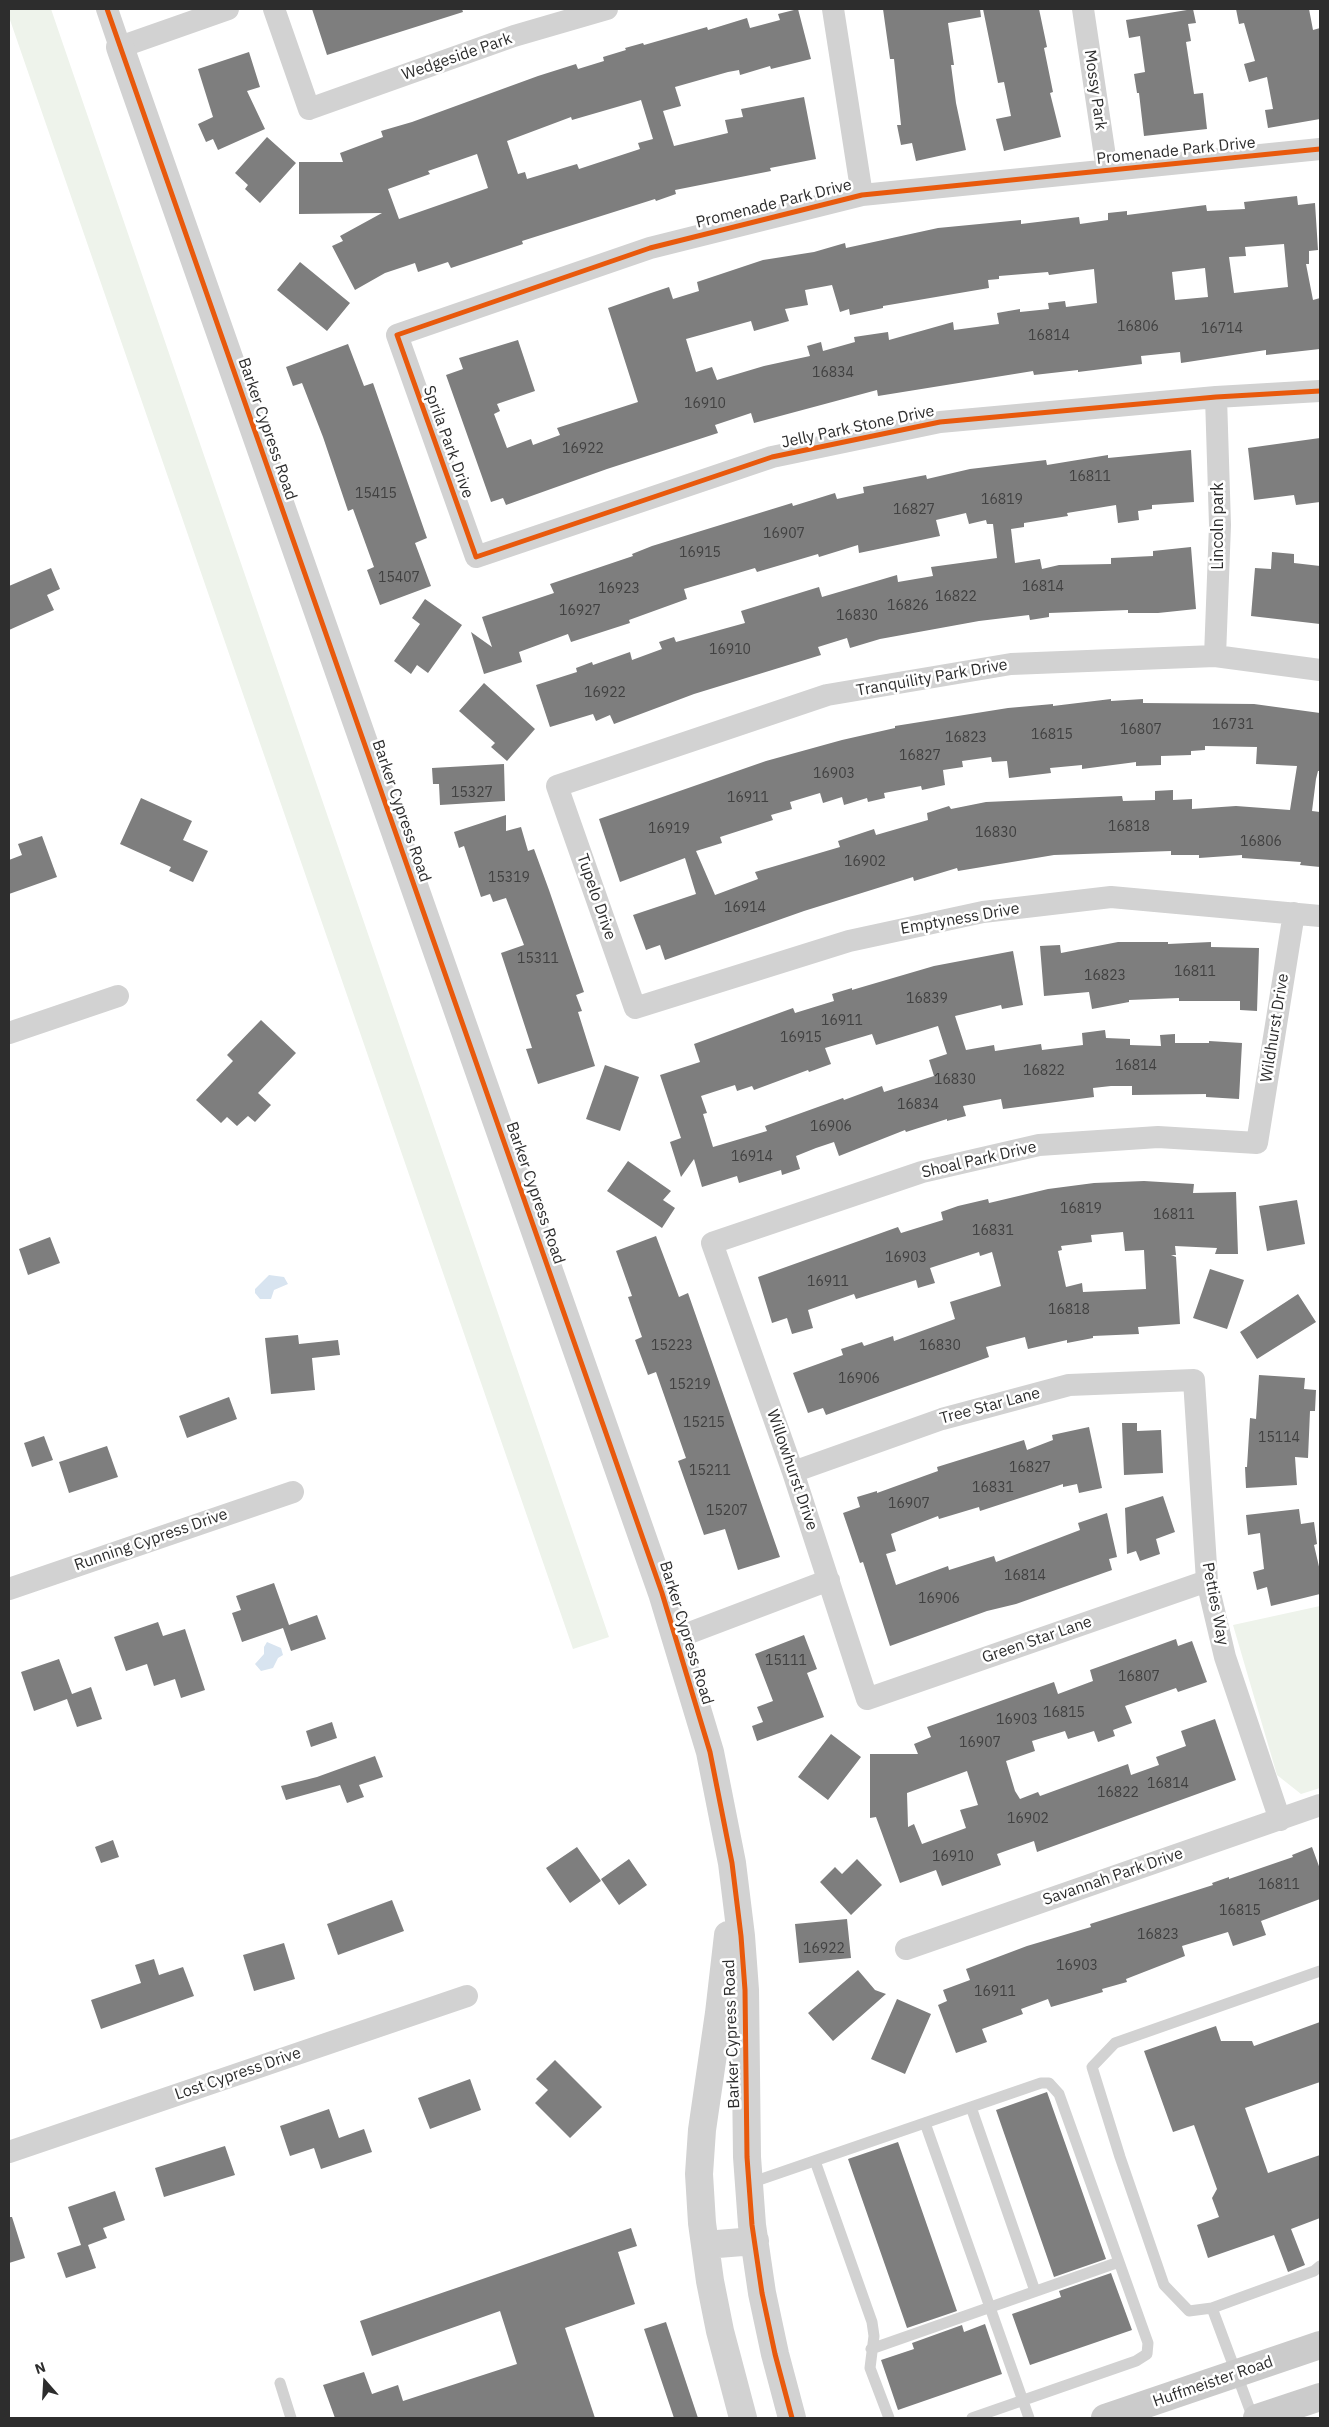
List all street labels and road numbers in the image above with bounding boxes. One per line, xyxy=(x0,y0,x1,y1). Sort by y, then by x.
street label: Wedgeside Park xyxy=(399,29,515,85)
street label: Mossy Park xyxy=(1080,48,1110,132)
street label: Promenade Park Drive xyxy=(1096,133,1256,169)
street label: Promenade Park Drive xyxy=(694,175,854,233)
street label: Barker Cypress Road xyxy=(234,355,300,503)
street label: Sprila Park Drive xyxy=(419,383,477,501)
street label: Jelly Park Stone Drive xyxy=(780,401,936,453)
street label: Lincoln park xyxy=(1208,482,1228,570)
street label: Tranquility Park Drive xyxy=(855,655,1009,701)
street label: Barker Cypress Road xyxy=(368,737,434,885)
street label: Tupelo Drive xyxy=(572,851,620,943)
street label: Emptyness Drive xyxy=(899,899,1021,939)
street label: Wildhurst Drive xyxy=(1257,972,1293,1084)
street label: Barker Cypress Road xyxy=(502,1119,568,1267)
street label: Shoal Park Drive xyxy=(920,1137,1038,1183)
street label: Tree Star Lane xyxy=(938,1383,1042,1429)
street label: Willowhurst Drive xyxy=(762,1407,822,1533)
street label: Running Cypress Drive xyxy=(72,1505,230,1575)
street label: Barker Cypress Road xyxy=(655,1559,717,1707)
street label: Petties Way xyxy=(1198,1561,1232,1647)
street label: Green Star Lane xyxy=(980,1612,1094,1668)
street label: Savannah Park Drive xyxy=(1040,1844,1186,1910)
street label: Barker Cypress Road xyxy=(720,1959,744,2109)
street label: Lost Cypress Drive xyxy=(172,2043,304,2105)
street label: Huffmeister Road xyxy=(1150,2352,1276,2412)

